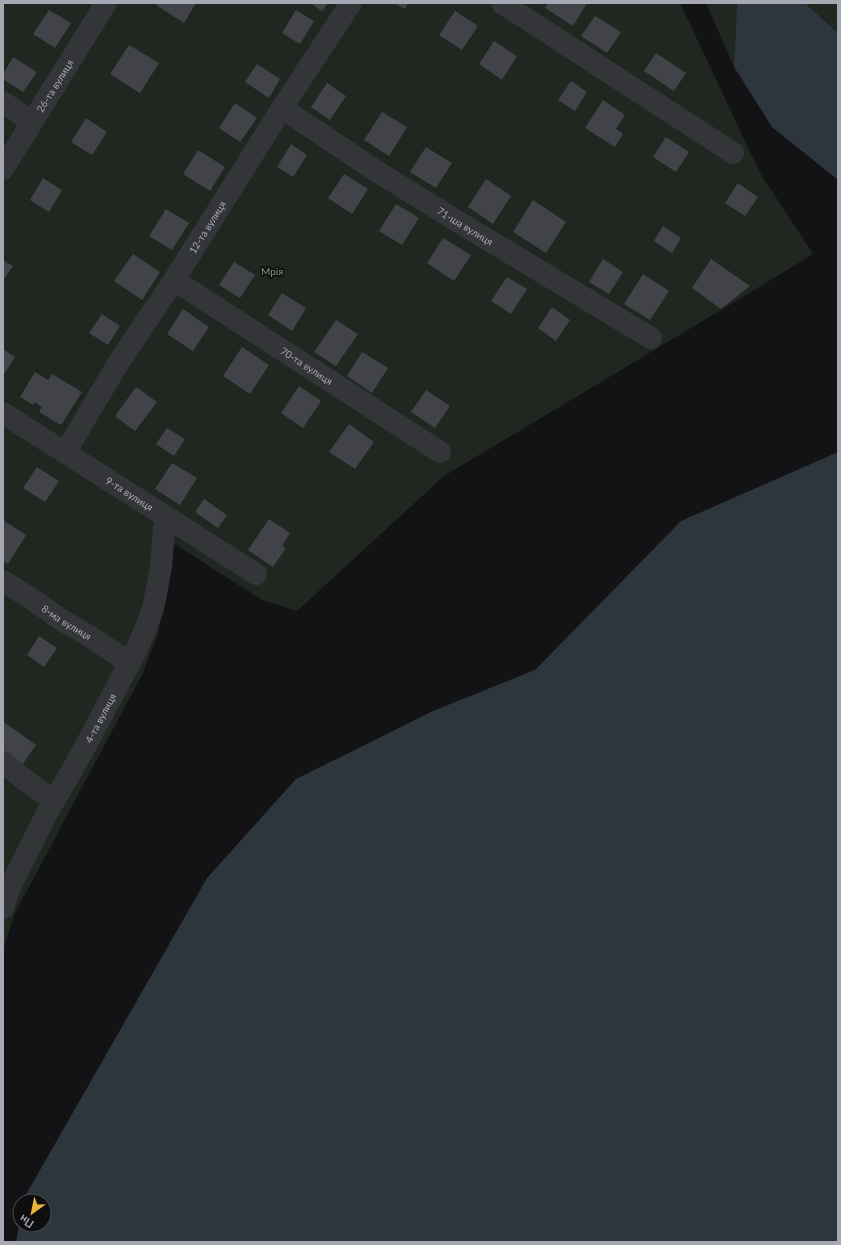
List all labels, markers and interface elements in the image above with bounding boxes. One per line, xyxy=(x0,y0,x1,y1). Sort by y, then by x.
street label: 26-та вулиця xyxy=(34,57,76,114)
street label: 12-та вулиця xyxy=(186,199,228,256)
street label: 71-ша вулиця xyxy=(435,204,495,248)
park label: Мрія xyxy=(261,265,283,277)
street label: 70-та вулиця xyxy=(278,345,335,387)
street label: 9-та вулиця xyxy=(104,474,156,513)
street label: 8-ма вулиця xyxy=(40,602,94,642)
street label: 4-та вулиця xyxy=(83,691,118,745)
north arrow xyxy=(12,1193,52,1233)
text: Пн xyxy=(17,1212,36,1231)

